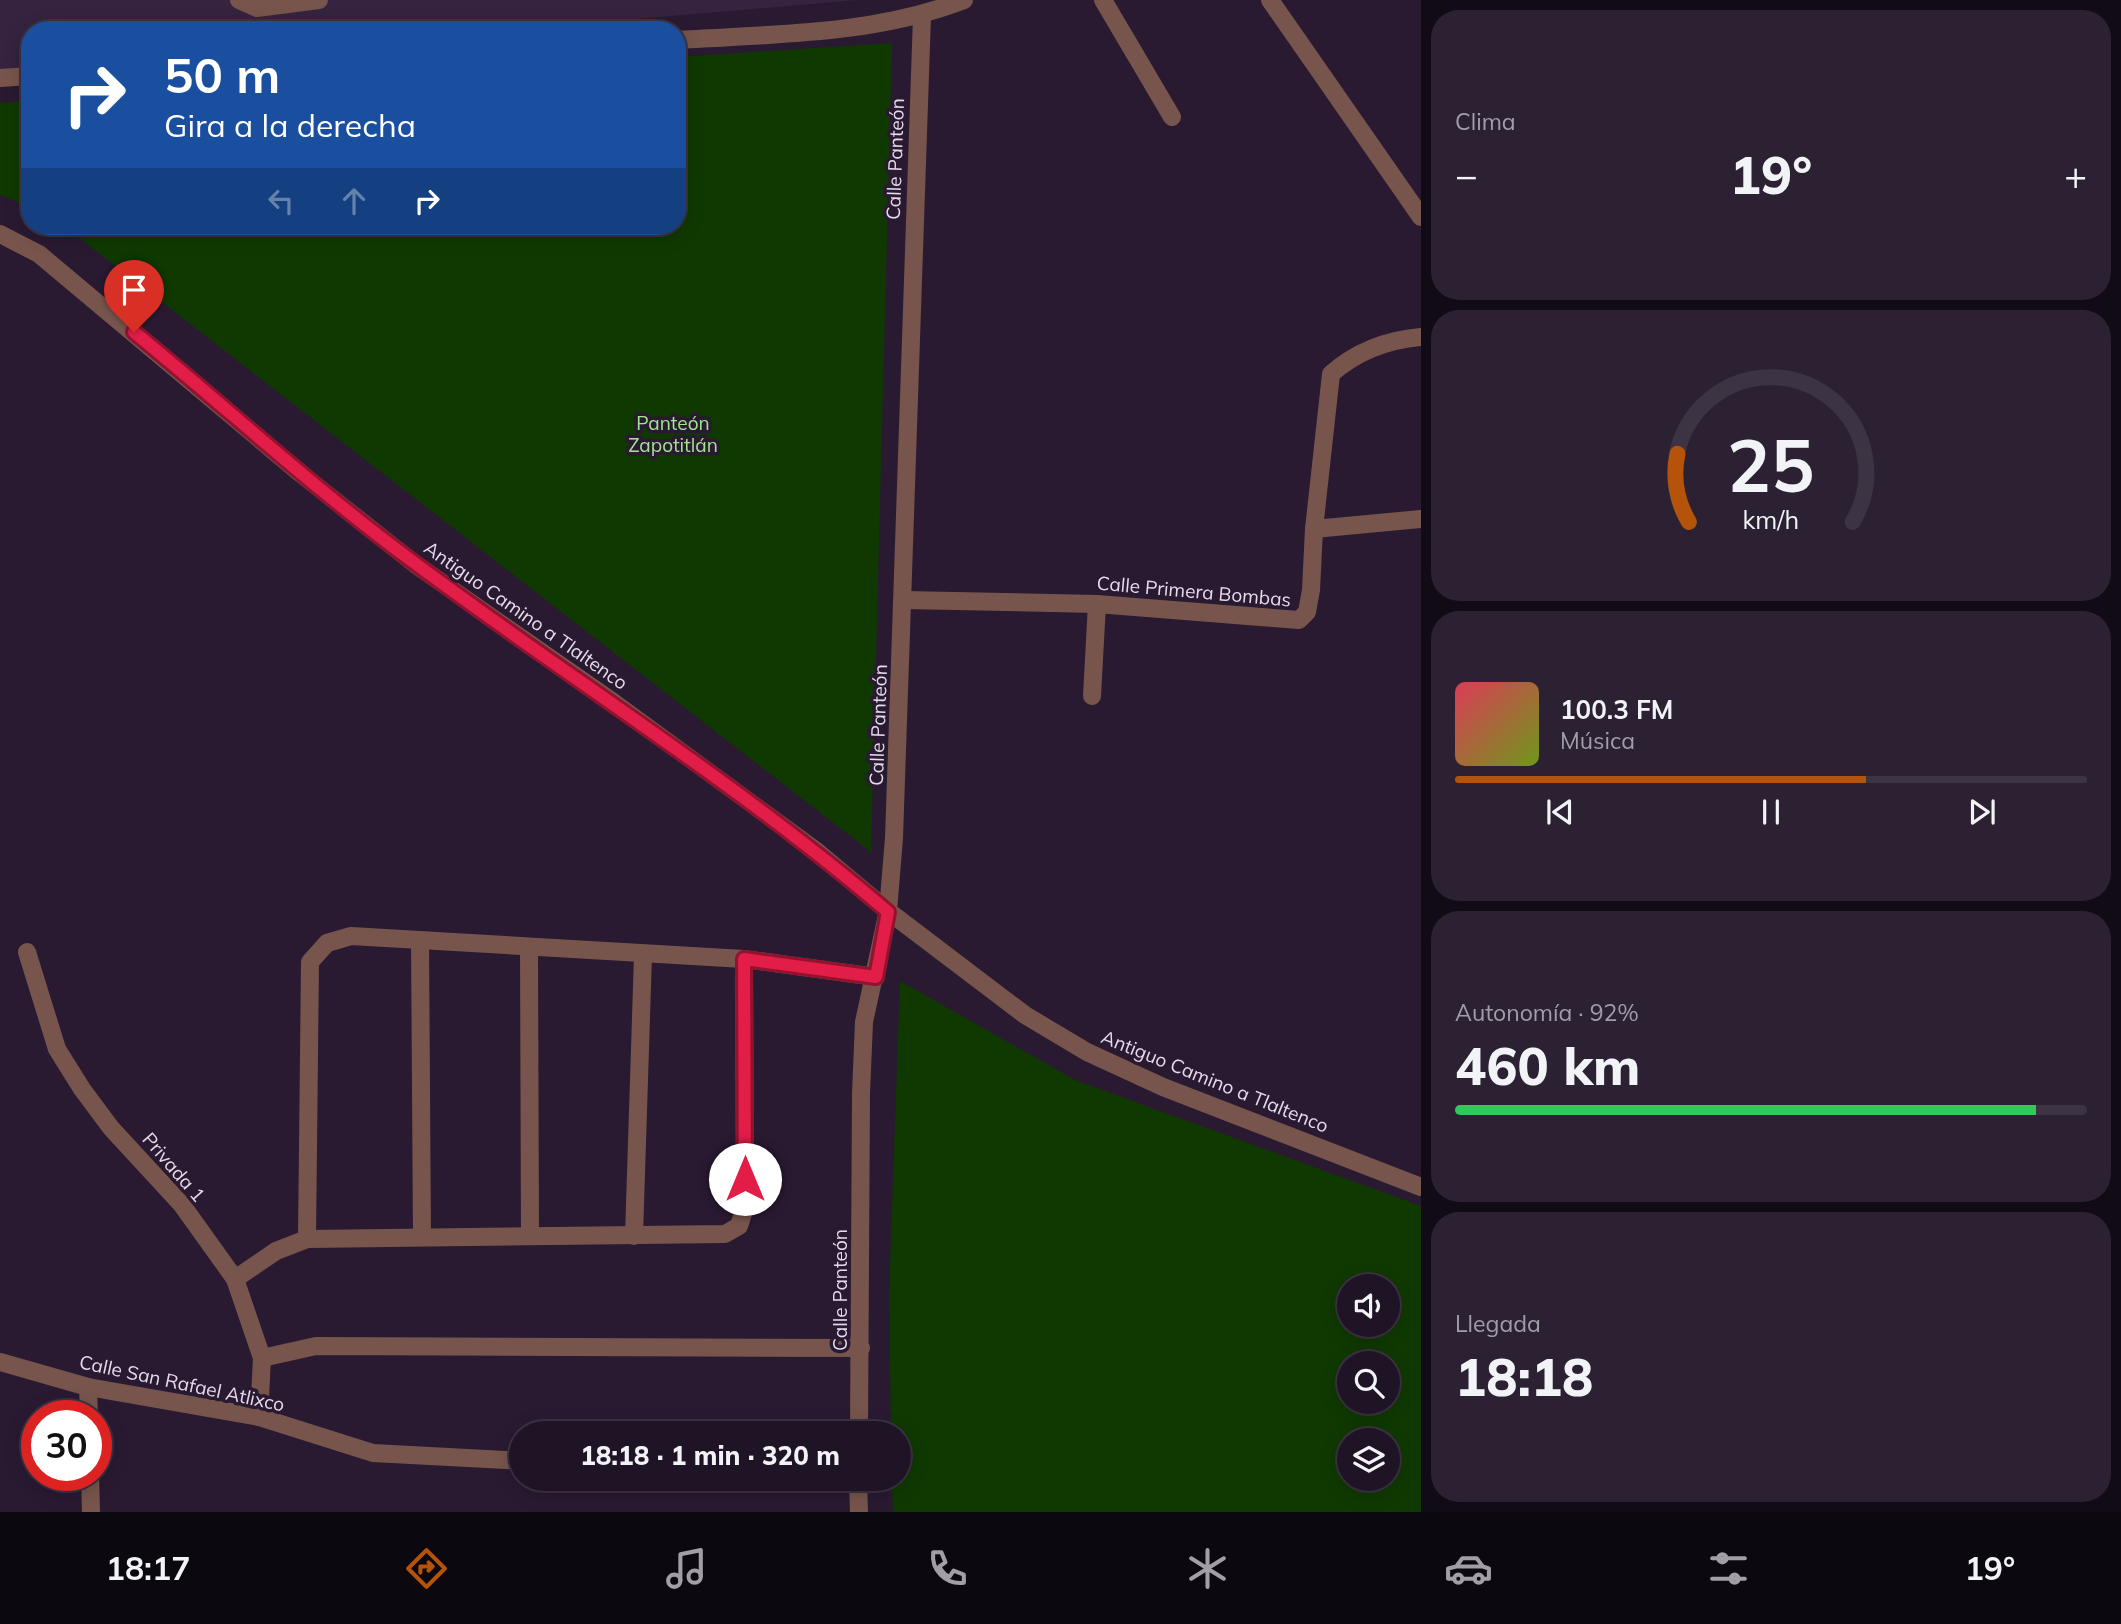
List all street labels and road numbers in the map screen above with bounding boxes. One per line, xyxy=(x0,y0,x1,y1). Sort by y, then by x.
street label: Calle Panteón xyxy=(881,98,909,220)
street label: Antiguo Camino a Tlaltenco xyxy=(420,535,632,695)
street label: Calle Primera Bombas xyxy=(1096,571,1292,611)
street label: Calle Panteón xyxy=(864,664,892,786)
street label: Antiguo Camino a Tlaltenco xyxy=(1098,1024,1332,1138)
street label: Privada 1 xyxy=(137,1127,211,1207)
street label: Calle Panteón xyxy=(828,1229,852,1351)
street label: Calle San Rafael Atlixco xyxy=(77,1350,287,1416)

